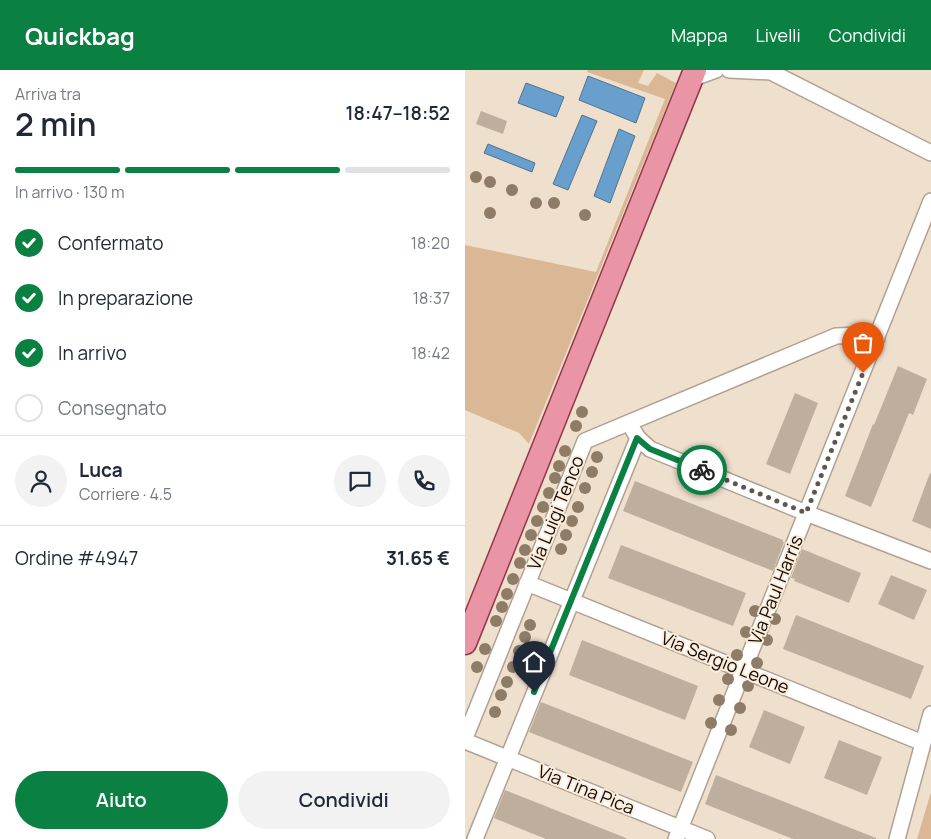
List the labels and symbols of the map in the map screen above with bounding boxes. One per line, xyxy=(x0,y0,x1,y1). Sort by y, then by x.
pin xyxy=(842,322,884,373)
courier xyxy=(677,445,727,495)
street label: Via Luigi Tenco xyxy=(521,452,589,573)
street label: Via Paul Harris xyxy=(742,531,808,648)
street label: Via Sergio Leone xyxy=(658,625,793,699)
pin xyxy=(513,641,555,692)
street label: Via Tina Pica xyxy=(534,759,638,819)

